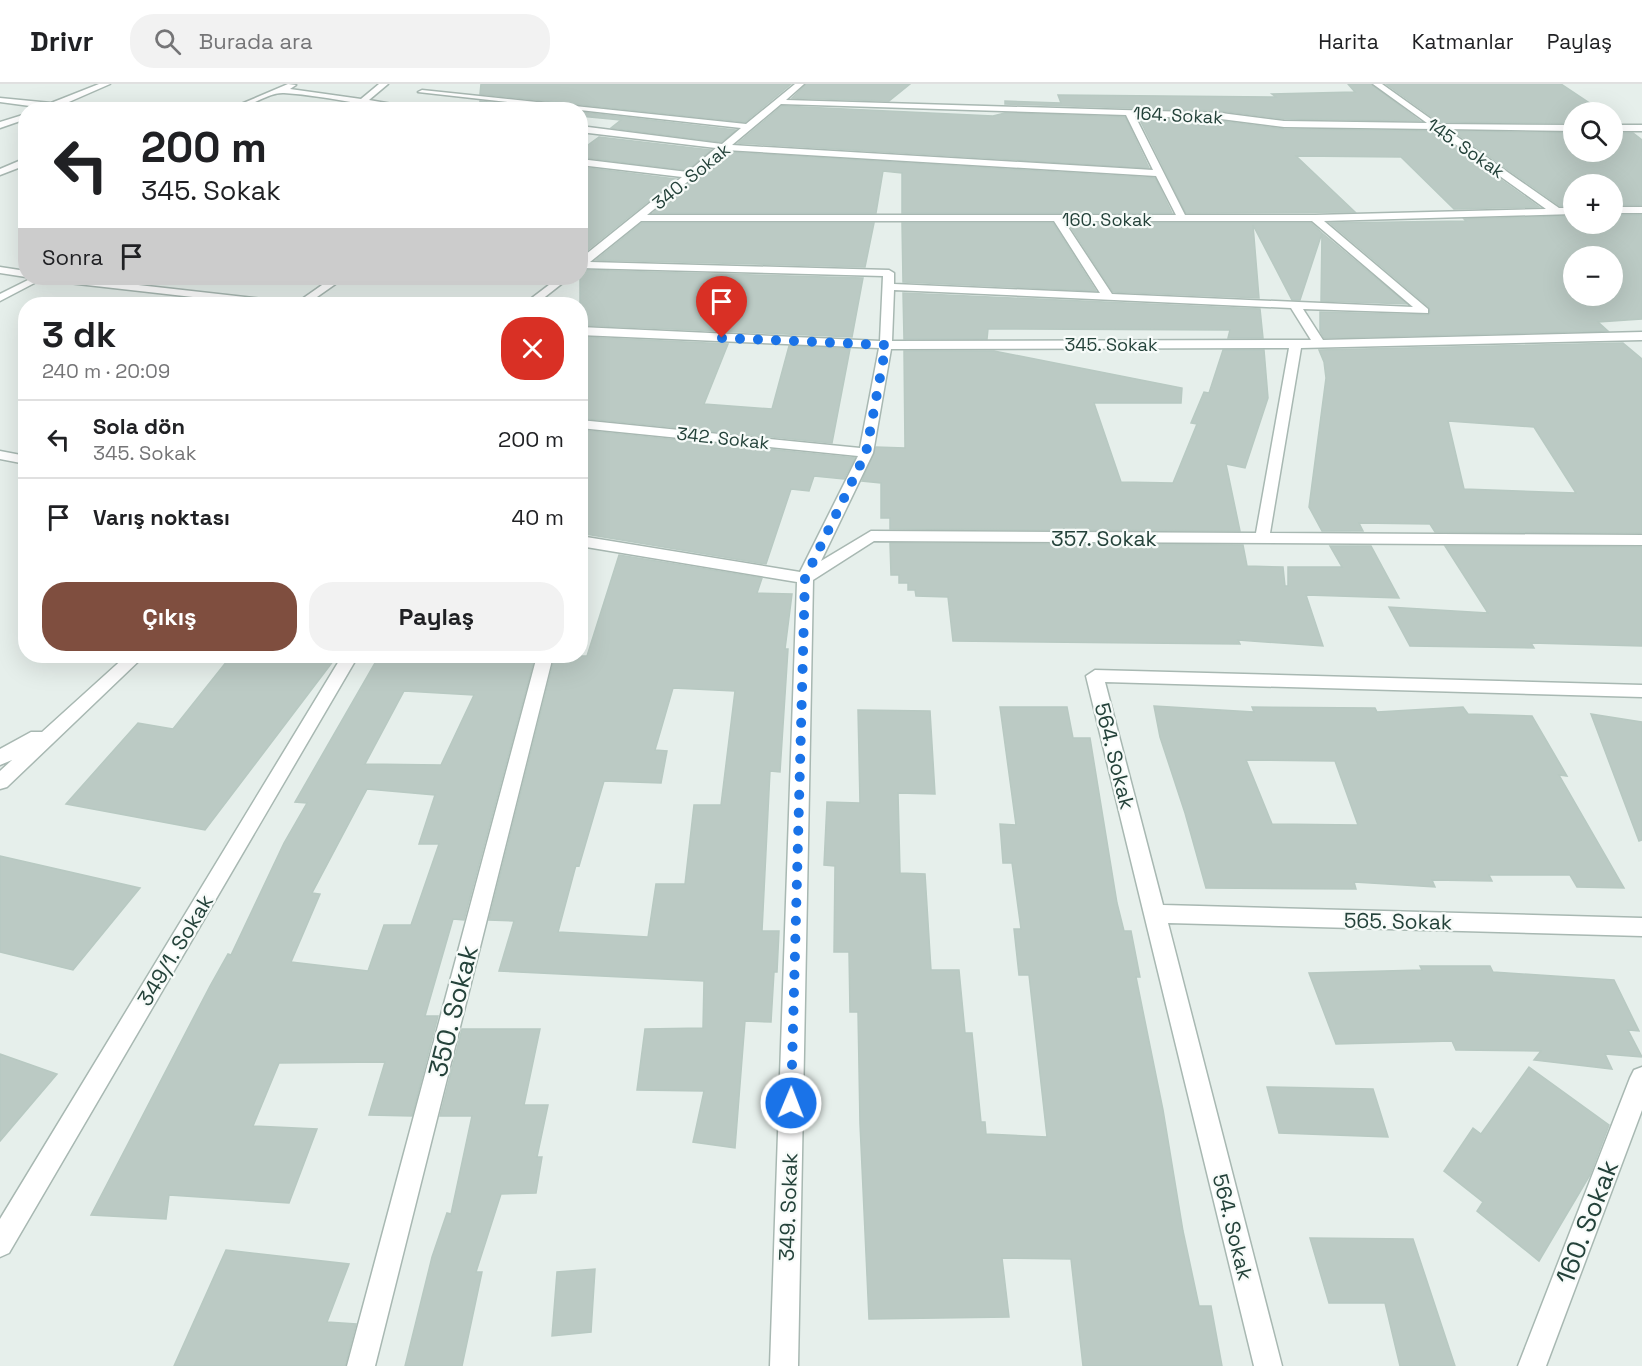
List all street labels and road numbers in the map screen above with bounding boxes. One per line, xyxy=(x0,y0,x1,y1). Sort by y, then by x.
street label: 164. Sokak xyxy=(1132,101,1224,129)
street label: 145. Sokak xyxy=(1423,113,1510,183)
street label: 340. Sokak xyxy=(647,137,735,214)
street label: 160. Sokak xyxy=(1062,208,1152,231)
street label: 345. Sokak xyxy=(1064,333,1158,356)
street label: 342. Sokak xyxy=(675,422,771,454)
street label: 357. Sokak xyxy=(1051,525,1157,552)
street label: 564. Sokak xyxy=(1089,700,1141,812)
street label: 349/1. Sokak xyxy=(131,889,219,1011)
street label: 565. Sokak xyxy=(1344,907,1452,935)
street label: 350. Sokak xyxy=(420,942,486,1080)
street label: 349. Sokak xyxy=(773,1152,803,1262)
street label: 160. Sokak xyxy=(1548,1155,1626,1289)
street label: 564. Sokak xyxy=(1207,1171,1259,1283)

